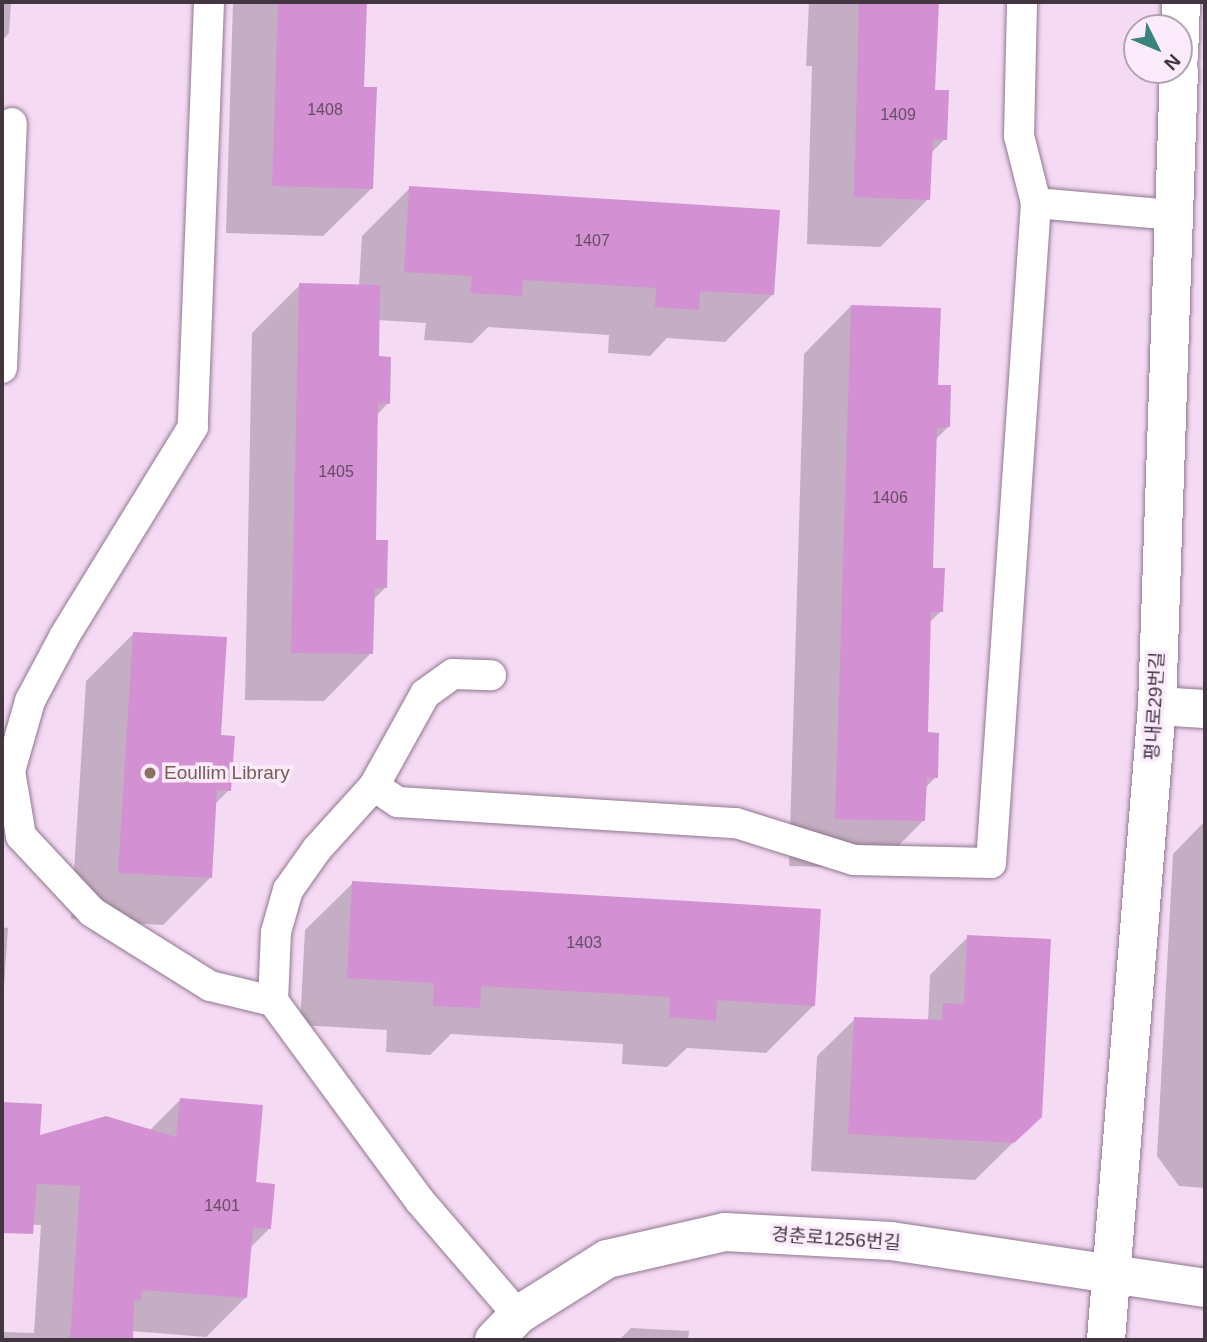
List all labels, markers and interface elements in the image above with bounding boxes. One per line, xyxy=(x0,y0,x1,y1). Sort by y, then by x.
north arrow xyxy=(1123,14,1193,84)
text: N xyxy=(1160,50,1185,74)
house number: 1408 xyxy=(307,100,343,120)
house number: 1409 xyxy=(880,105,916,125)
house number: 1407 xyxy=(574,231,610,251)
house number: 1405 xyxy=(318,462,354,482)
house number: 1406 xyxy=(872,488,908,508)
street label: 평내로29번길 xyxy=(1141,651,1169,761)
place label: Eoullim Library xyxy=(164,762,290,784)
marker: Eoullim Library xyxy=(142,765,158,781)
house number: 1403 xyxy=(566,933,602,953)
house number: 1401 xyxy=(204,1196,240,1216)
street label: 경춘로1256번길 xyxy=(771,1223,901,1255)

